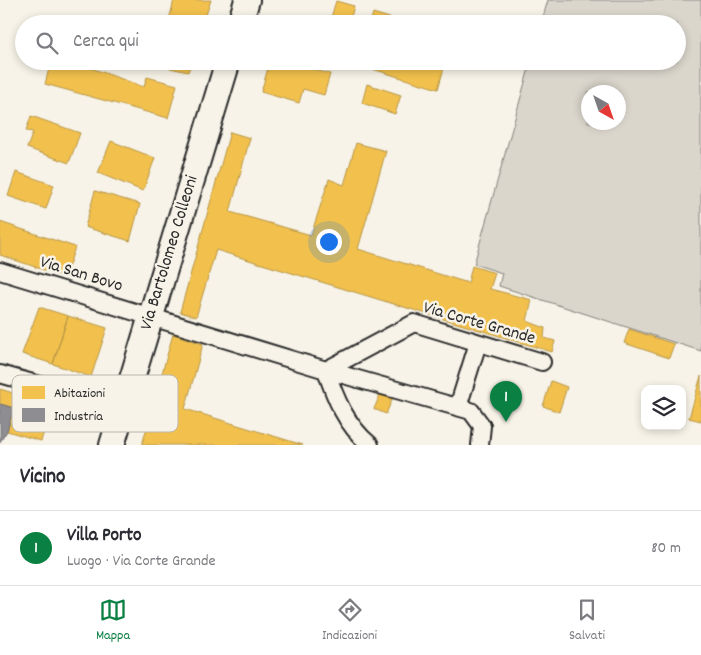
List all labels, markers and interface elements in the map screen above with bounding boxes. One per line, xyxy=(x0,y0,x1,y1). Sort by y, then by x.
search box xyxy=(15,15,686,70)
icon: search xyxy=(33,29,61,57)
text: Cerca qui xyxy=(73,29,139,56)
north arrow xyxy=(581,85,626,130)
street label: Via Bartolomeo Colleoni xyxy=(135,173,205,333)
your location xyxy=(316,229,342,255)
street label: Via San Bovo xyxy=(37,251,125,299)
street label: Via Corte Grande xyxy=(420,296,538,352)
legend xyxy=(12,375,178,432)
pin: 1 xyxy=(490,381,522,422)
text: Abitazioni xyxy=(54,384,106,404)
map controls xyxy=(641,385,686,430)
button: layers xyxy=(641,385,686,430)
text: Industria xyxy=(54,407,103,427)
text: Vicino xyxy=(20,463,65,493)
text: Villa Porto xyxy=(67,523,142,550)
text: 1 xyxy=(34,537,38,560)
text: 80 m xyxy=(651,537,681,560)
text: Luogo · Via Corte Grande xyxy=(67,550,216,573)
tab: Mappa xyxy=(96,596,130,646)
tab: Indicazioni xyxy=(322,596,377,646)
tab: Salvati xyxy=(569,596,605,646)

